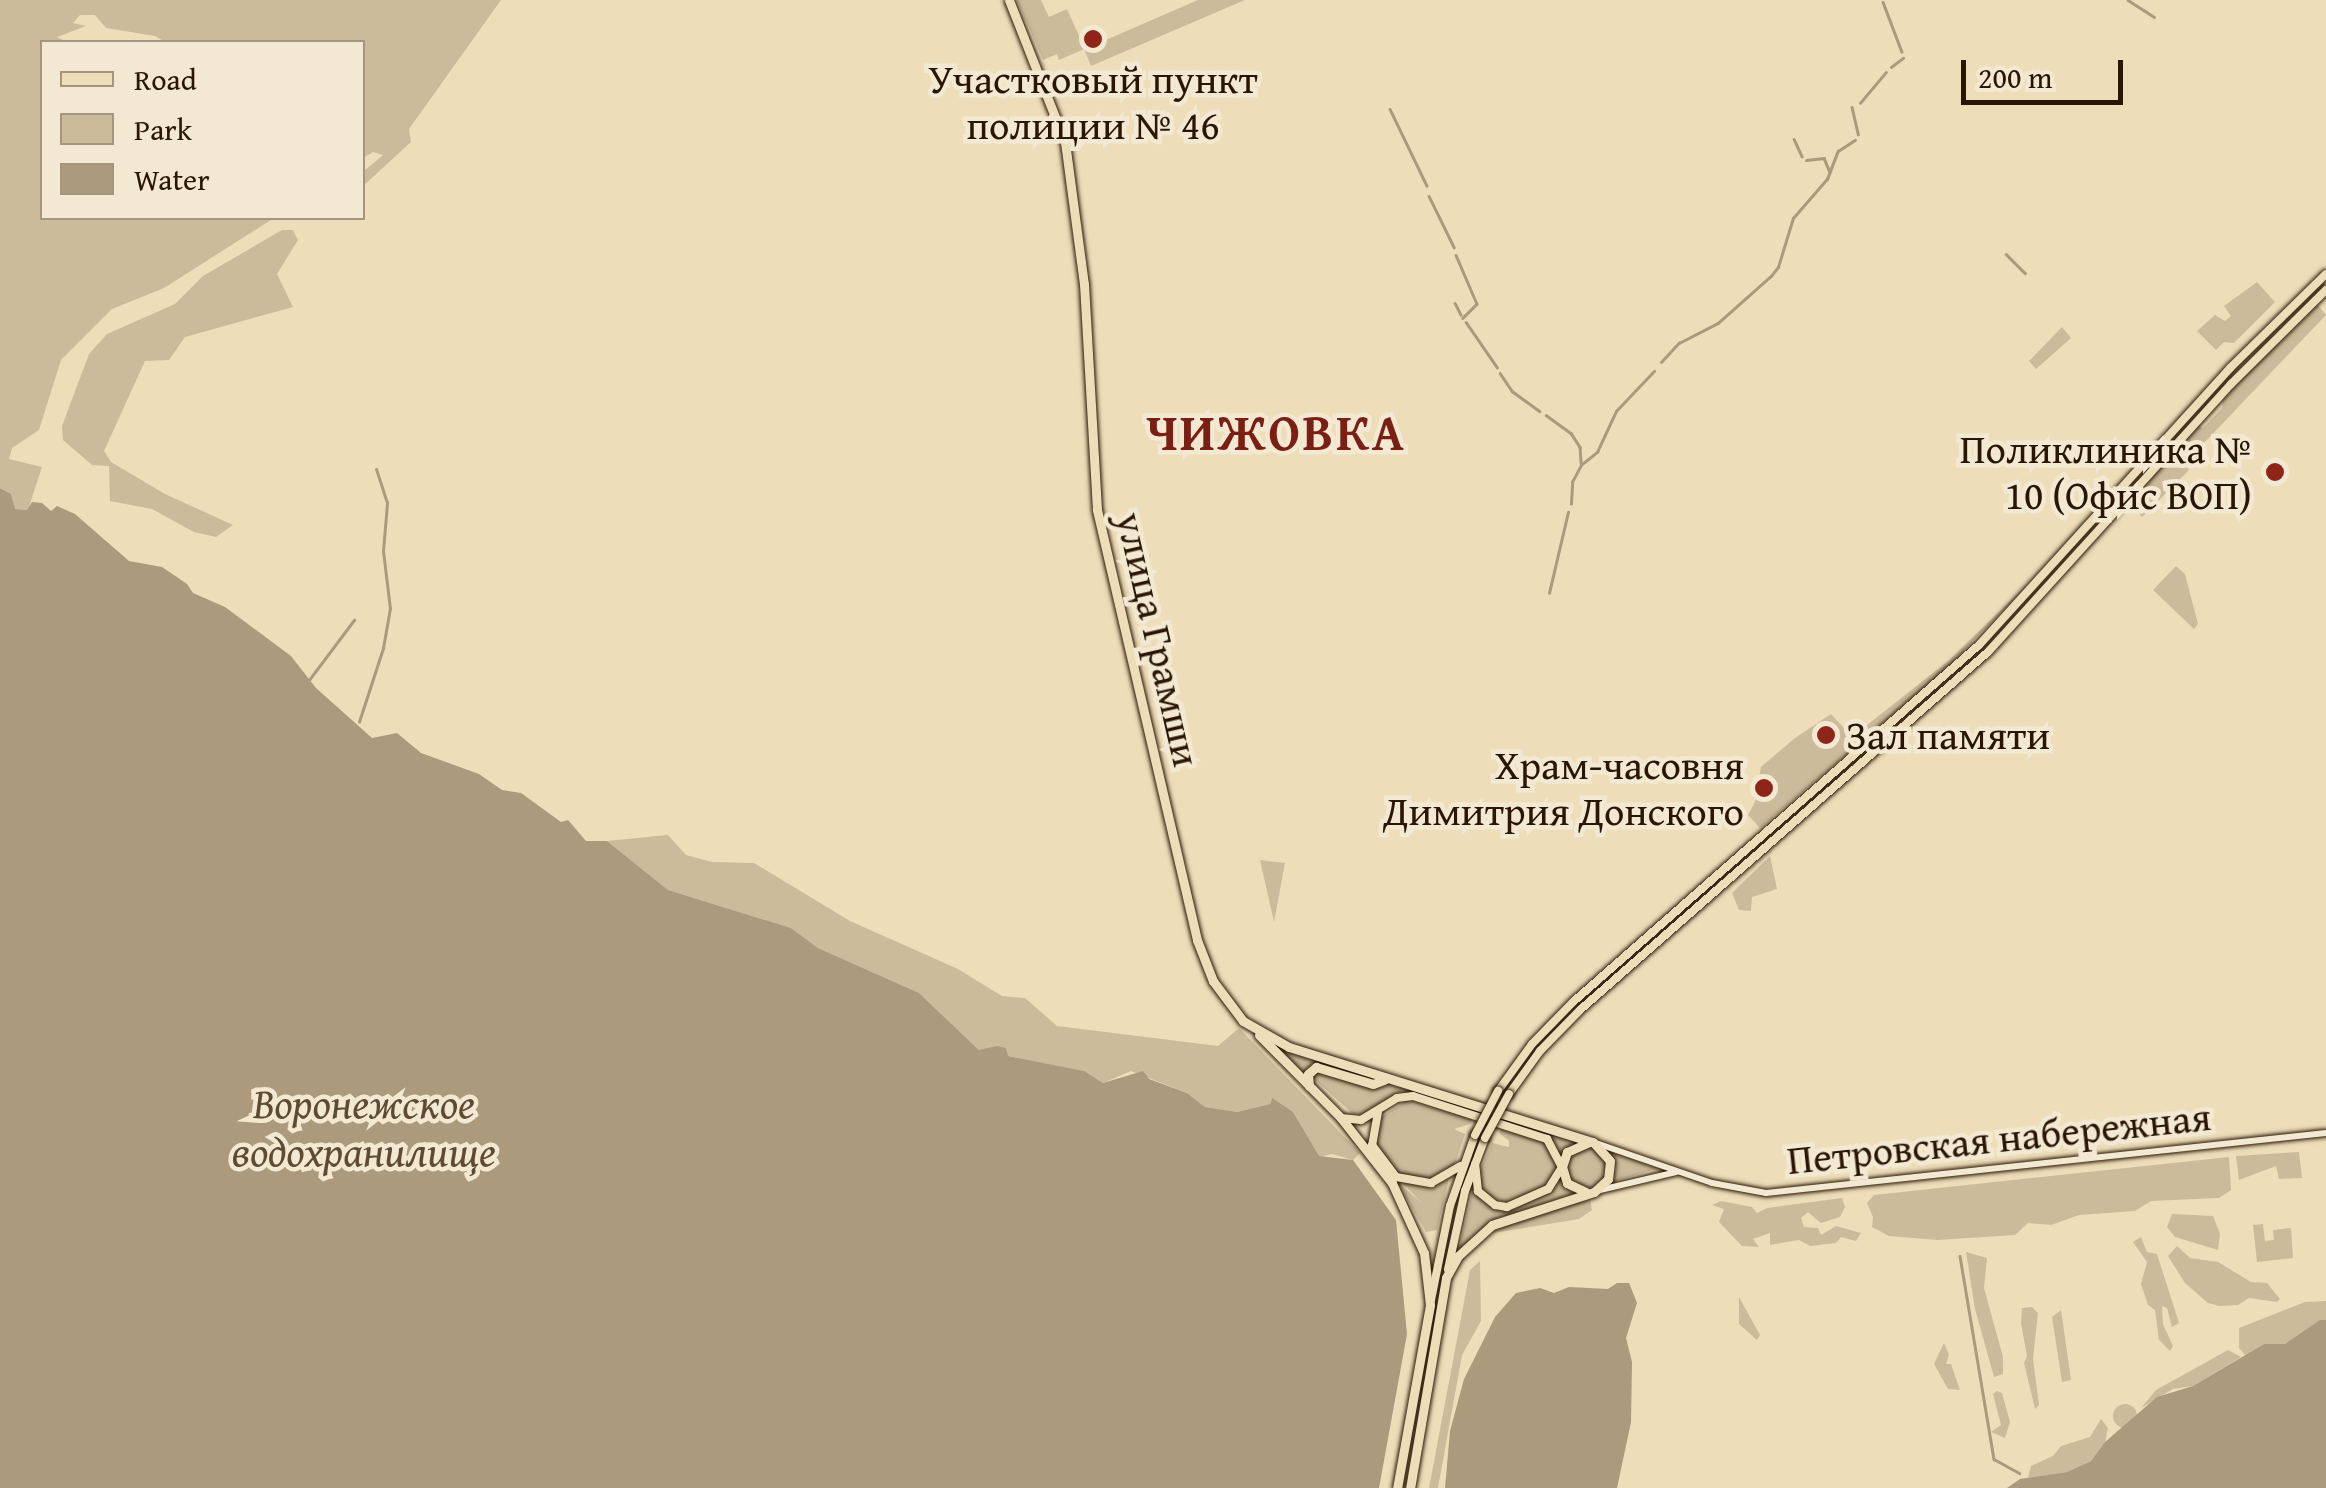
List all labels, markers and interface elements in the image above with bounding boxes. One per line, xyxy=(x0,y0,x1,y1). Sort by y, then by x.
marker: Участковый пункт полиции № 46 xyxy=(1082,28,1104,50)
legend xyxy=(40,40,365,220)
scale bar xyxy=(1966,40,2128,102)
place label: Участковый пункт полиции № 46 xyxy=(928,55,1258,149)
text: 200 m xyxy=(1978,55,2052,99)
text: Road xyxy=(134,57,197,101)
text: Park xyxy=(134,107,192,151)
text: Water xyxy=(134,157,210,201)
district label: ЧИЖОВКА xyxy=(1146,402,1406,462)
place label: Поликлиника № 10 (Офис ВОП) xyxy=(1960,425,2252,519)
marker: Поликлиника № 10 (Офис ВОП) xyxy=(2262,459,2288,485)
street label: улица Грамши xyxy=(1106,507,1212,771)
place label: Зал памяти xyxy=(1846,711,2050,759)
marker: Зал памяти xyxy=(1815,724,1837,746)
place label: Храм-часовня Димитрия Донского xyxy=(1383,741,1744,835)
marker: Храм-часовня Димитрия Донского xyxy=(1753,777,1775,799)
water label: Воронежское водохранилище xyxy=(232,1078,496,1176)
street label: Петровская набережная xyxy=(1785,1092,2213,1184)

